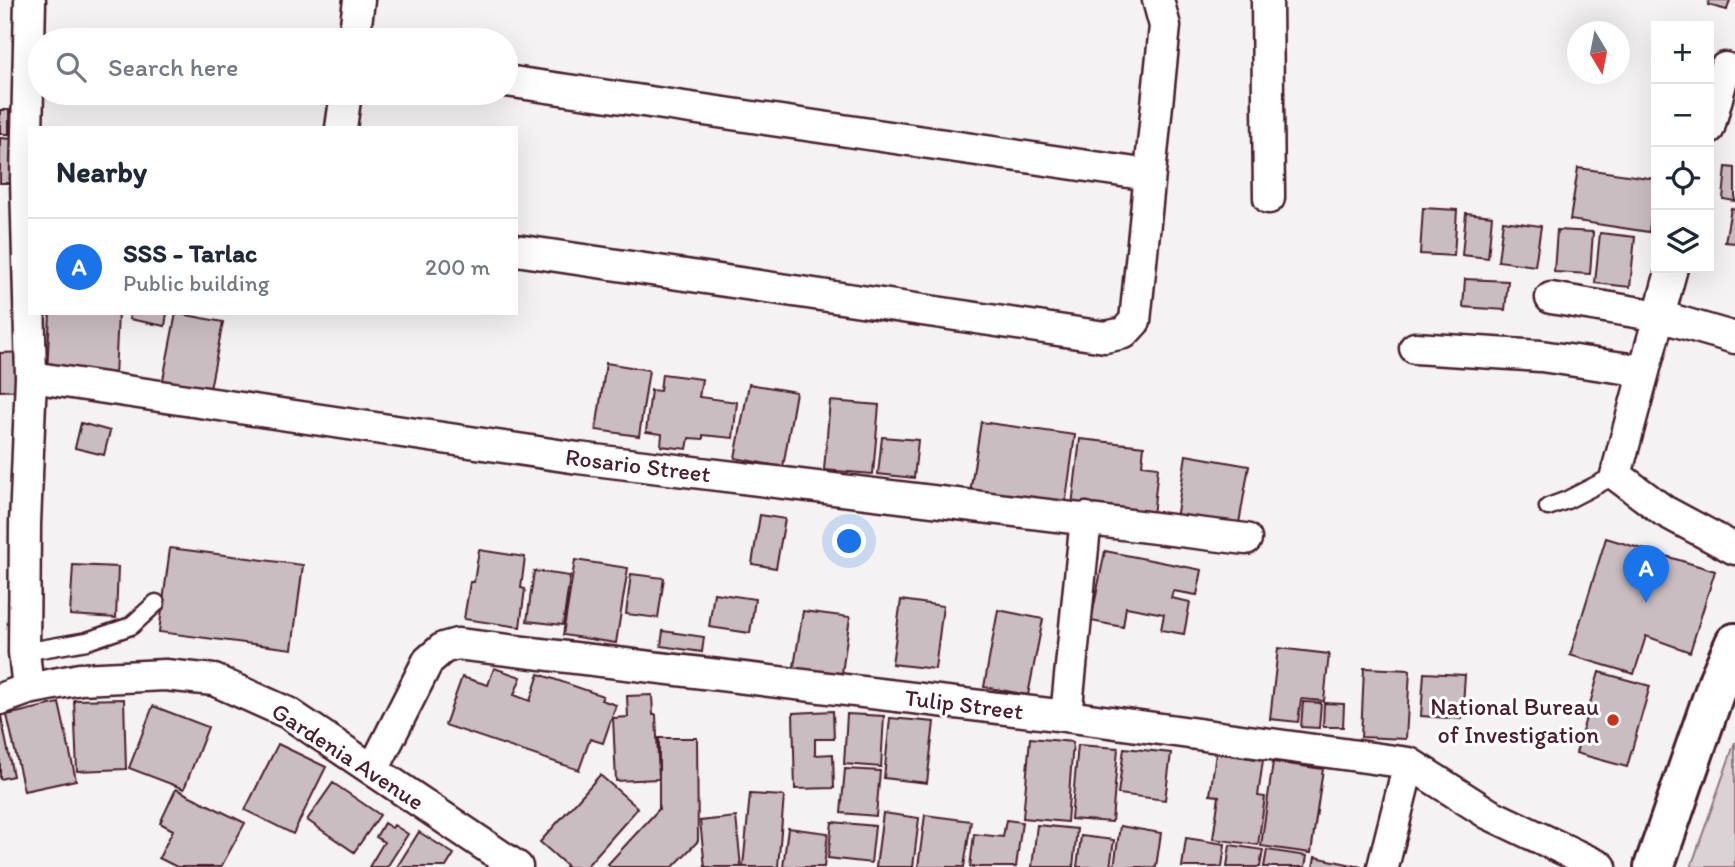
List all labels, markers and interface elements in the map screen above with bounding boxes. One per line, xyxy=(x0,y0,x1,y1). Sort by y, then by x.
north arrow xyxy=(1567,21,1630,84)
map controls xyxy=(1651,21,1714,273)
button: + xyxy=(1651,21,1714,84)
search box xyxy=(28,28,518,105)
icon: search xyxy=(52,48,90,86)
text: Search here xyxy=(108,51,238,83)
button: − xyxy=(1651,84,1714,147)
button: locate xyxy=(1651,147,1714,210)
text: Nearby xyxy=(56,153,147,190)
button: layers xyxy=(1651,210,1714,273)
text: SSS - Tarlac xyxy=(123,237,257,269)
text: A xyxy=(72,253,86,281)
text: 200 m xyxy=(425,253,490,281)
text: Public building xyxy=(123,269,269,297)
street label: Rosario Street xyxy=(564,442,712,488)
your location xyxy=(832,524,866,558)
pin: A xyxy=(1623,545,1669,603)
street label: Tulip Street xyxy=(903,682,1025,726)
place label: National Bureau of Investigation xyxy=(1430,692,1599,749)
street label: Gardenia Avenue xyxy=(266,696,430,816)
marker: National Bureau of Investigation xyxy=(1605,712,1621,728)

